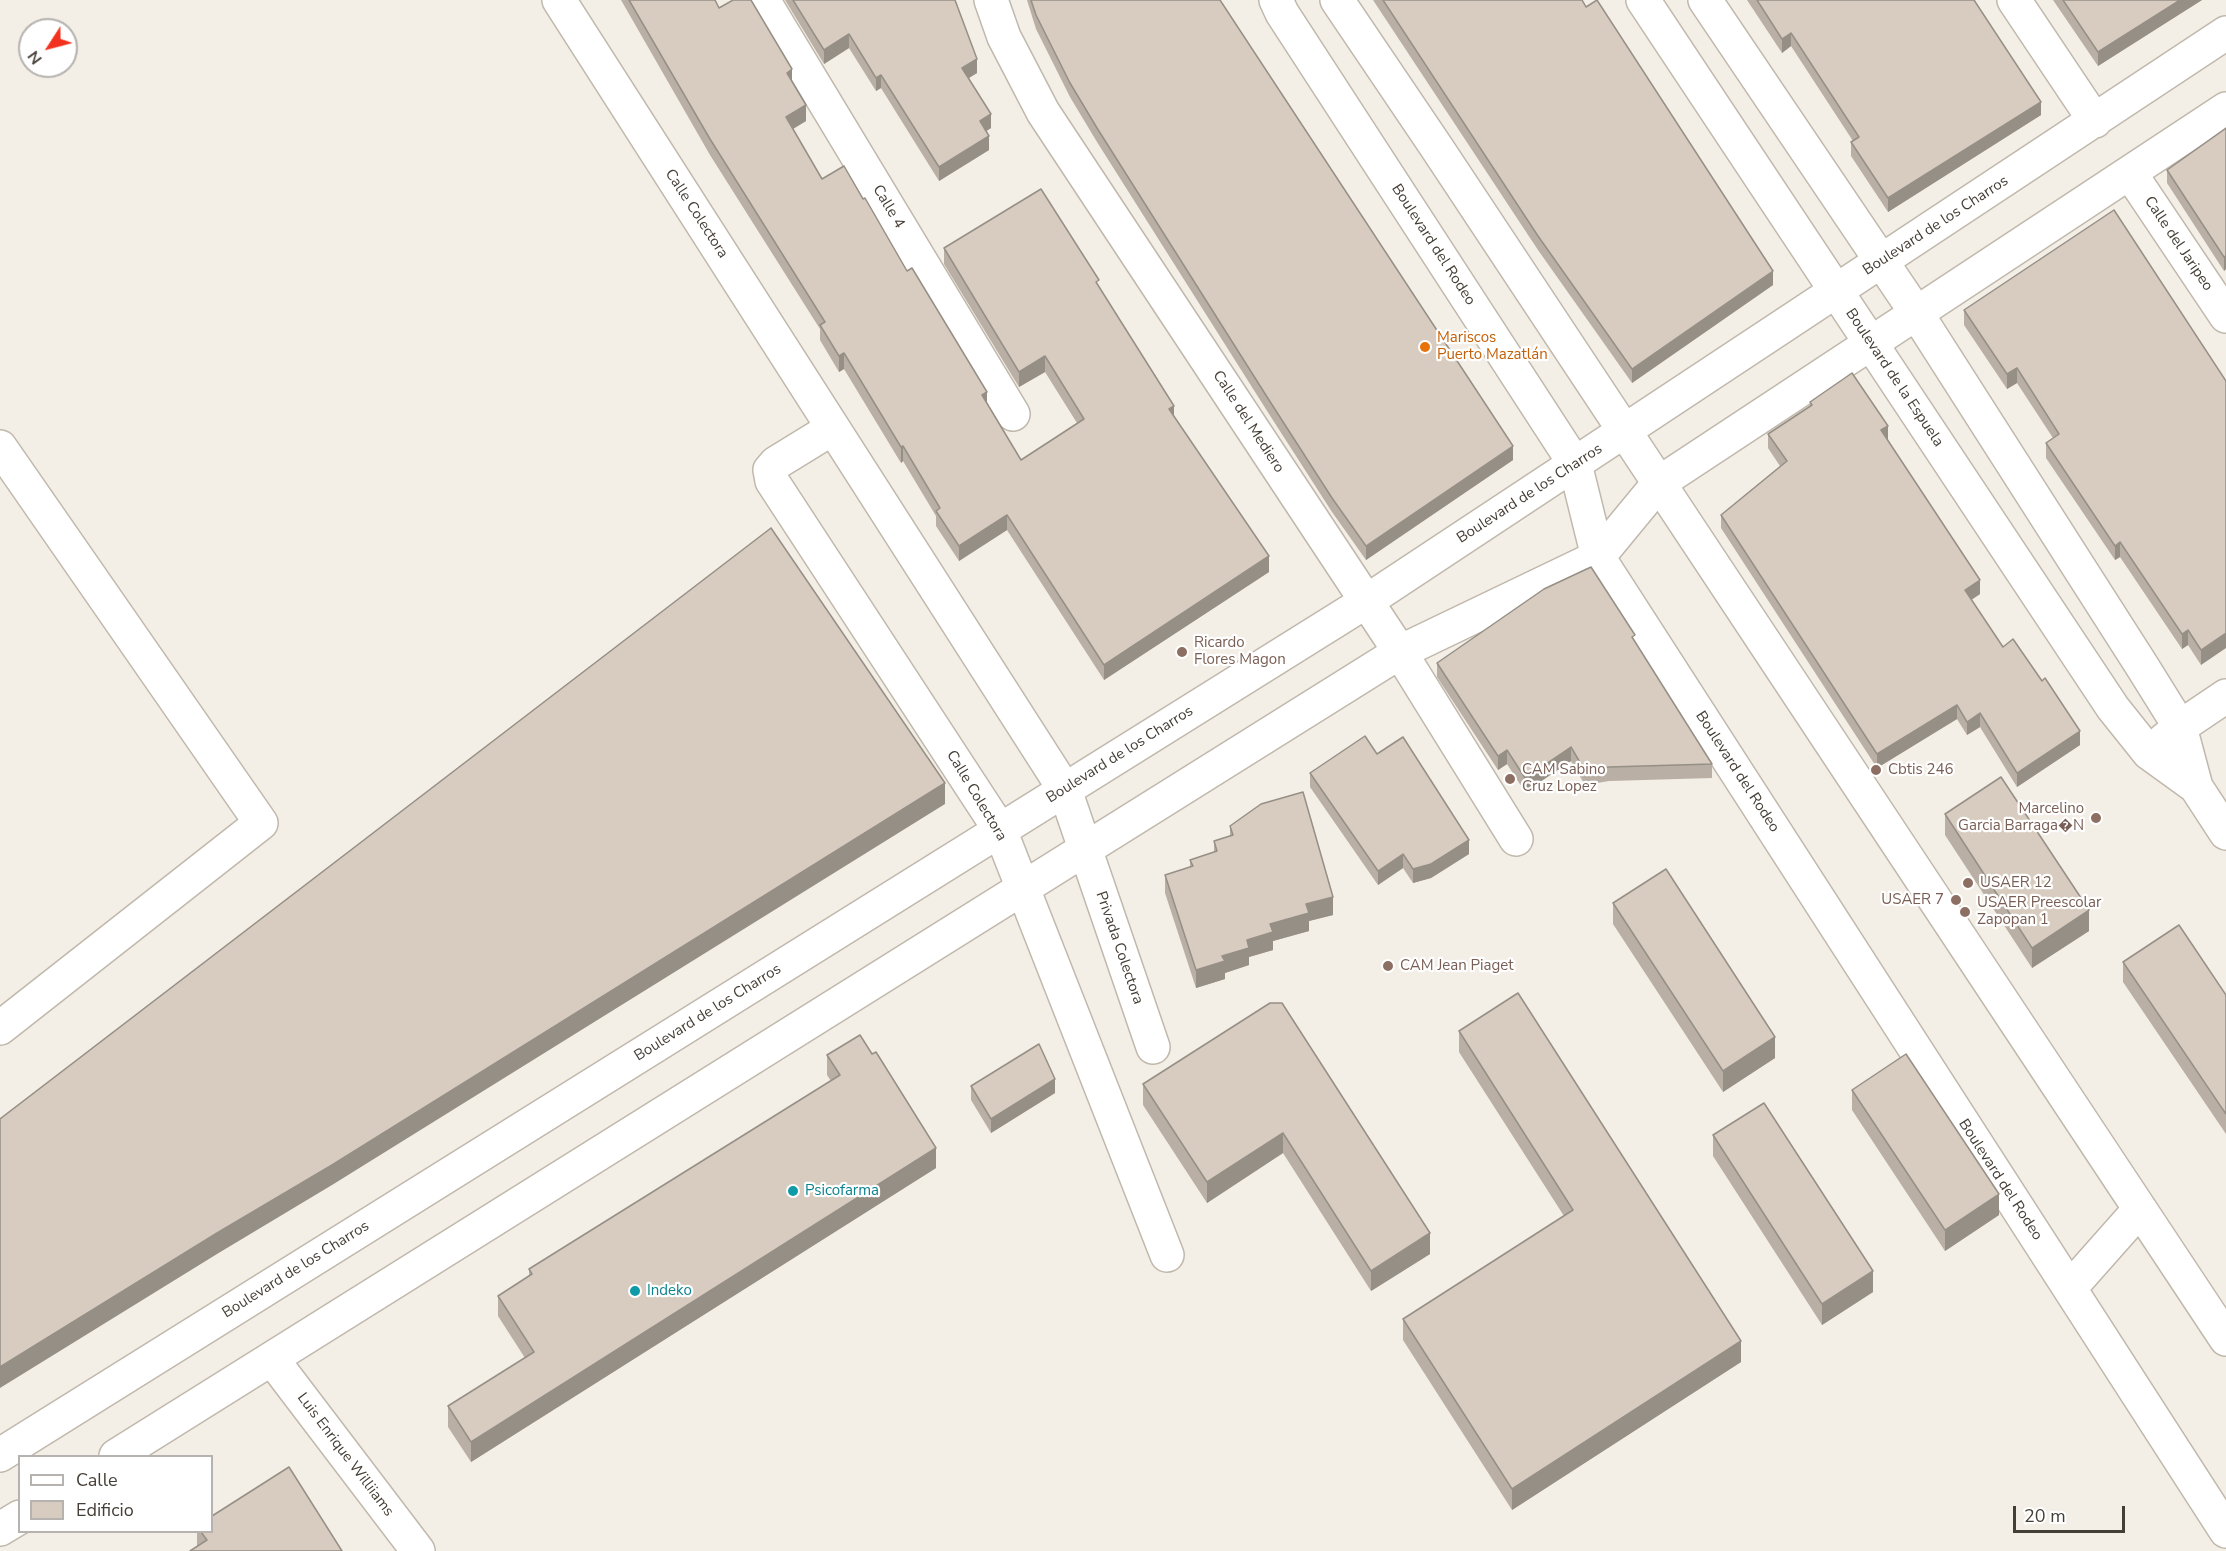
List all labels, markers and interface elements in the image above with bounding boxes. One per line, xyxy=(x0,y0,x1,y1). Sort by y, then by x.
north arrow xyxy=(18,18,78,78)
text: N xyxy=(23,46,47,69)
street label: Calle Colectora xyxy=(661,166,731,262)
street label: Boulevard de los Charros xyxy=(1860,172,2012,280)
street label: Boulevard del Rodeo xyxy=(1387,181,1479,309)
street label: Calle 4 xyxy=(868,182,908,232)
street label: Calle del Jaripeo xyxy=(2140,193,2216,295)
street label: Boulevard de la Espuela xyxy=(1841,306,1947,450)
place label: Mariscos Puerto Mazatlán xyxy=(1437,329,1548,364)
marker: Mariscos Puerto Mazatlán xyxy=(1418,340,1432,354)
street label: Calle del Mediero xyxy=(1208,368,1288,476)
street label: Boulevard de los Charros xyxy=(1454,440,1606,548)
place label: Ricardo Flores Magon xyxy=(1194,634,1286,669)
marker: Ricardo Flores Magon xyxy=(1175,645,1189,659)
street label: Boulevard de los Charros xyxy=(1043,702,1197,808)
street label: Boulevard del Rodeo xyxy=(1691,708,1783,836)
street label: Calle Colectora xyxy=(942,747,1010,845)
place label: CAM Sabino Cruz Lopez xyxy=(1522,761,1606,796)
place label: Cbtis 246 xyxy=(1888,761,1954,779)
marker: Cbtis 246 xyxy=(1869,763,1883,777)
marker: CAM Sabino Cruz Lopez xyxy=(1503,772,1517,786)
place label: Marcelino Garcia Barraga�N xyxy=(1958,800,2084,835)
marker: Marcelino Garcia Barraga�N xyxy=(2089,811,2103,825)
place label: USAER 12 xyxy=(1980,874,2052,892)
marker: USAER 12 xyxy=(1961,876,1975,890)
street label: Privada Colectora xyxy=(1091,889,1147,1007)
place label: USAER 7 xyxy=(1881,891,1944,909)
marker: USAER 7 xyxy=(1949,893,1963,907)
place label: USAER Preescolar Zapopan 1 xyxy=(1977,894,2101,929)
marker: USAER Preescolar Zapopan 1 xyxy=(1958,905,1972,919)
place label: CAM Jean Piaget xyxy=(1400,957,1514,975)
marker: CAM Jean Piaget xyxy=(1381,959,1395,973)
street label: Boulevard de los Charros xyxy=(631,960,785,1066)
street label: Boulevard del Rodeo xyxy=(1954,1116,2046,1244)
place label: Psicofarma xyxy=(805,1182,879,1200)
marker: Psicofarma xyxy=(786,1184,800,1198)
street label: Boulevard de los Charros xyxy=(219,1217,373,1323)
place label: Indeko xyxy=(647,1282,692,1300)
marker: Indeko xyxy=(628,1284,642,1298)
street label: Luis Enrique Williiams xyxy=(293,1390,397,1520)
legend xyxy=(18,1455,213,1533)
text: Calle xyxy=(76,1468,118,1492)
scale bar xyxy=(2016,1494,2128,1532)
text: Edificio xyxy=(76,1498,134,1522)
text: 20 m xyxy=(2024,1504,2066,1528)

